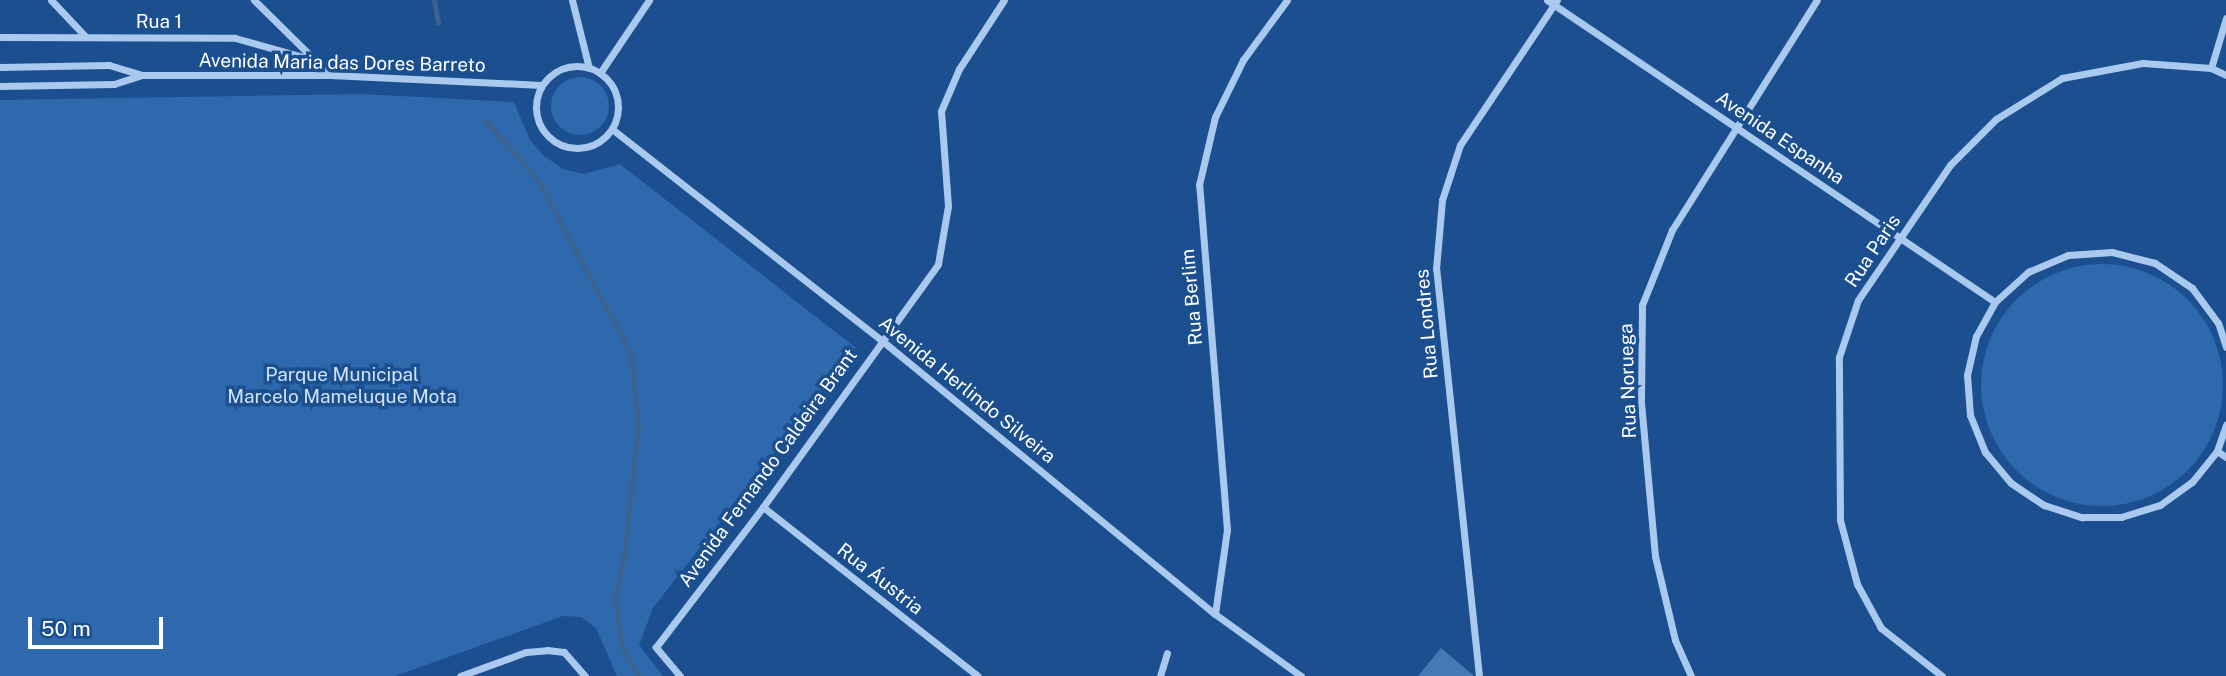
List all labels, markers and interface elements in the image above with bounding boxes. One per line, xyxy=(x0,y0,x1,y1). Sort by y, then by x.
street label: Rua 1 xyxy=(136,11,182,33)
street label: Avenida Maria das Dores Barreto xyxy=(198,49,486,77)
street label: Avenida Espanha xyxy=(1711,87,1849,189)
street label: Rua Paris xyxy=(1840,210,1906,292)
street label: Rua Berlim xyxy=(1176,248,1208,346)
street label: Rua Londres xyxy=(1411,268,1443,380)
street label: Avenida Herlindo Silveira xyxy=(874,312,1060,468)
street label: Rua Noruega xyxy=(1615,323,1641,439)
street label: Avenida Fernando Caldeira Brant xyxy=(674,344,862,592)
park label: Parque Municipal Marcelo Mameluque Mota xyxy=(227,364,457,408)
street label: Rua Áustria xyxy=(833,538,927,620)
scale bar xyxy=(32,602,166,646)
text: 50 m xyxy=(41,616,91,641)

